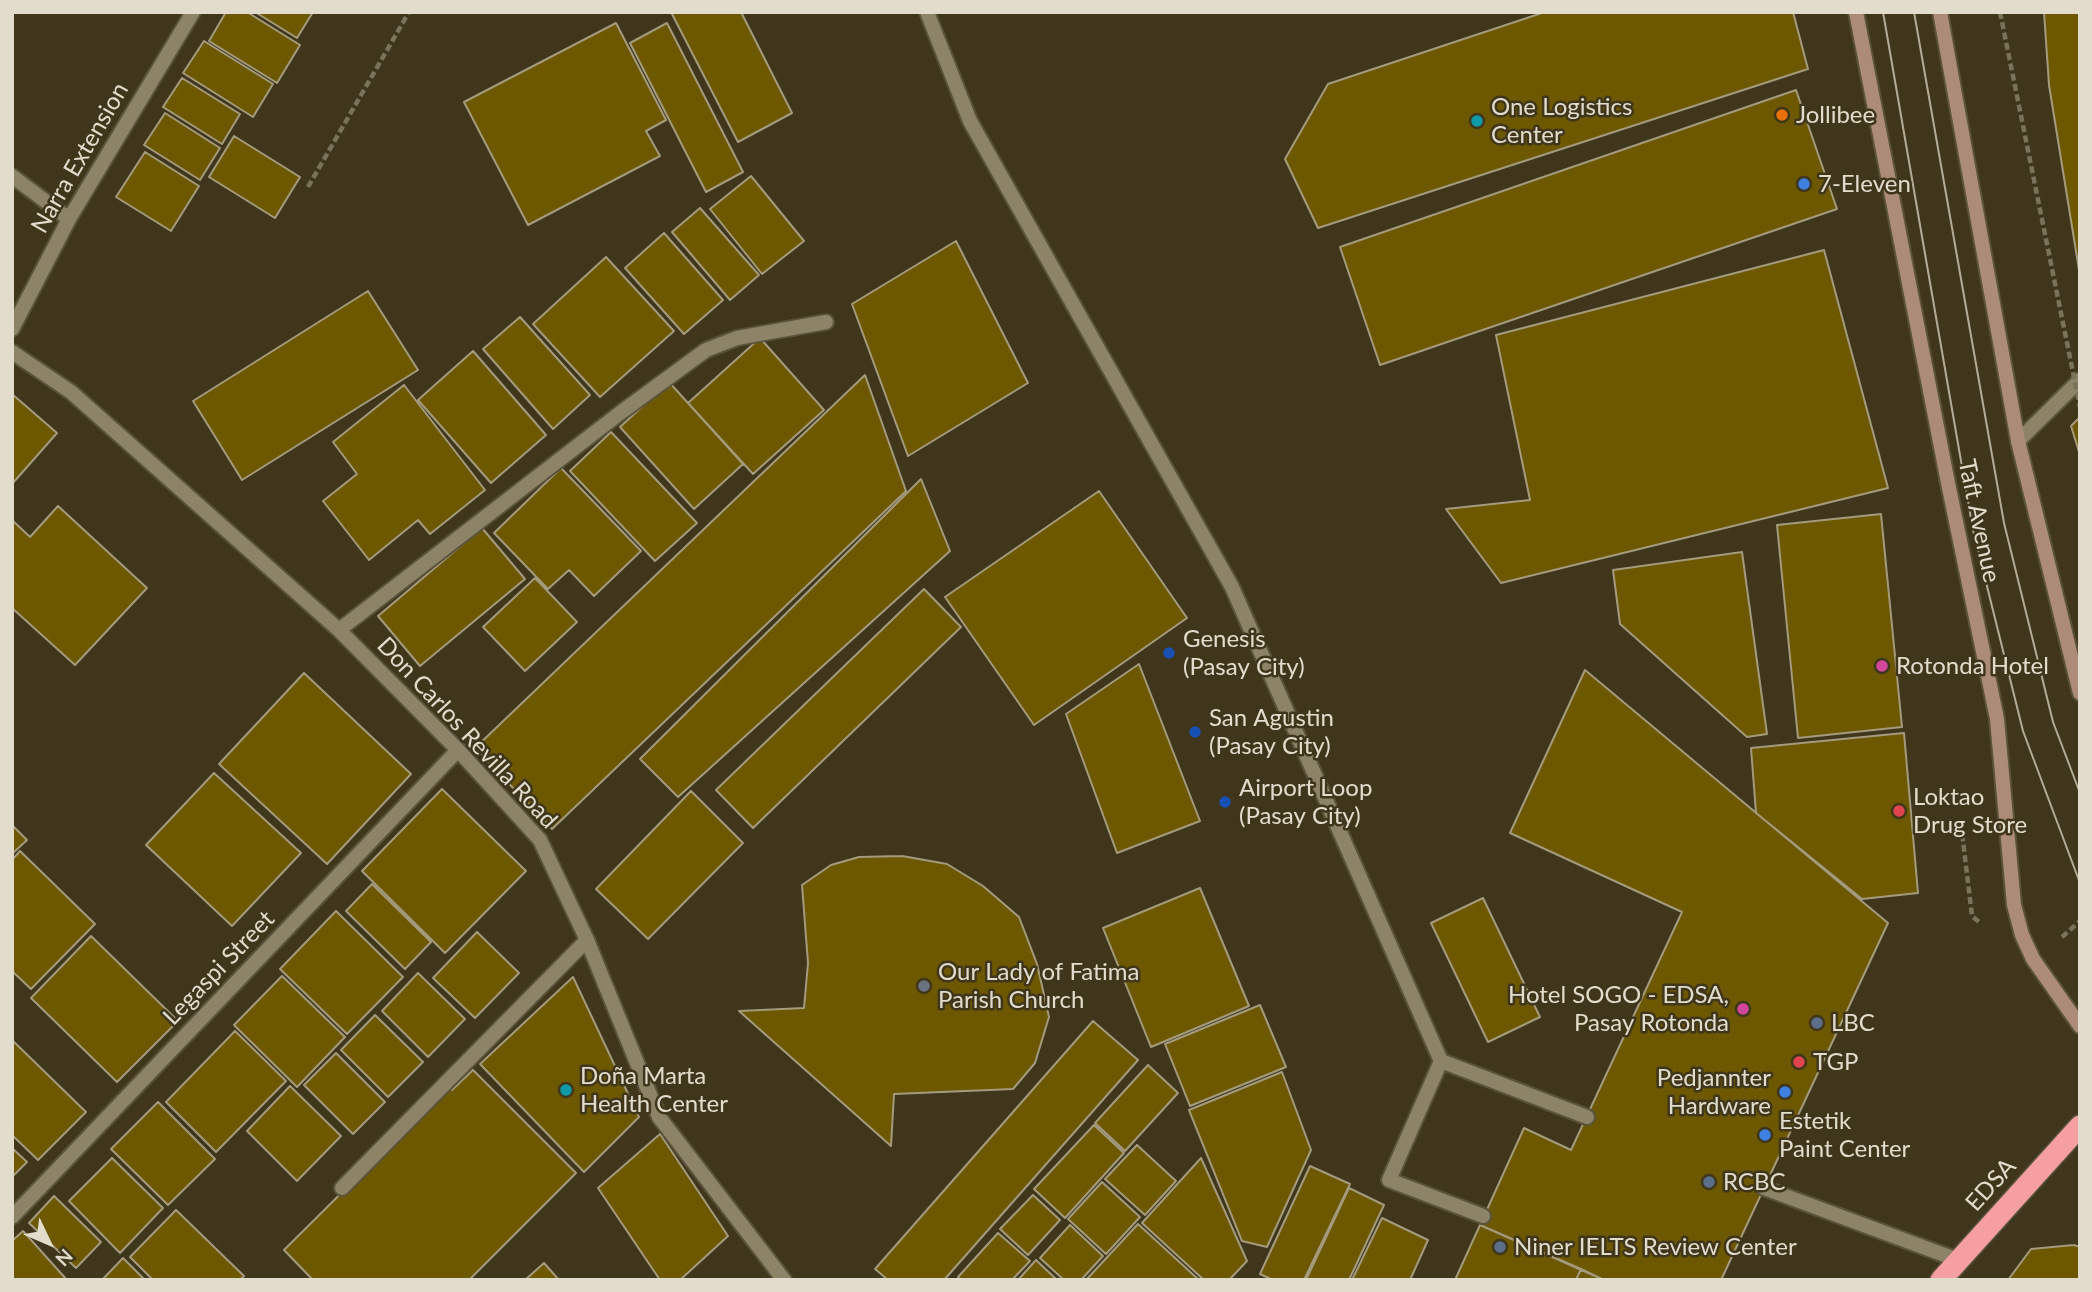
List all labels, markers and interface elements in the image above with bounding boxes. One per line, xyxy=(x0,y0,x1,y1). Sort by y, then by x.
street label: Narra Extension xyxy=(25,78,135,238)
place label: One Logistics Center xyxy=(1491,93,1632,149)
place label: Jollibee xyxy=(1796,101,1875,129)
marker: Jollibee xyxy=(1774,107,1790,123)
marker: One Logistics Center xyxy=(1469,113,1485,129)
place label: 7-Eleven xyxy=(1818,170,1911,198)
marker: 7-Eleven xyxy=(1796,176,1812,192)
street label: Taft Avenue xyxy=(1952,457,2006,585)
place label: Genesis (Pasay City) xyxy=(1183,625,1305,681)
street label: Don Carlos Revilla Road xyxy=(371,631,563,835)
marker: Genesis (Pasay City) xyxy=(1161,645,1177,661)
place label: Rotonda Hotel xyxy=(1896,652,2049,680)
marker: Rotonda Hotel xyxy=(1874,658,1890,674)
place label: San Agustin (Pasay City) xyxy=(1209,704,1334,760)
marker: San Agustin (Pasay City) xyxy=(1187,724,1203,740)
place label: Airport Loop (Pasay City) xyxy=(1239,774,1372,830)
place label: Loktao Drug Store xyxy=(1913,783,2027,839)
marker: Airport Loop (Pasay City) xyxy=(1217,794,1233,810)
marker: Loktao Drug Store xyxy=(1891,803,1907,819)
street label: Legaspi Street xyxy=(157,905,281,1031)
place label: Our Lady of Fatima Parish Church xyxy=(938,958,1139,1014)
marker: Our Lady of Fatima Parish Church xyxy=(916,978,932,994)
place label: Hotel SOGO - EDSA, Pasay Rotonda xyxy=(1508,981,1729,1037)
marker: Hotel SOGO - EDSA, Pasay Rotonda xyxy=(1735,1001,1751,1017)
place label: LBC xyxy=(1831,1009,1875,1037)
marker: LBC xyxy=(1809,1015,1825,1031)
place label: TGP xyxy=(1813,1048,1858,1076)
marker: TGP xyxy=(1791,1054,1807,1070)
place label: Doña Marta Health Center xyxy=(580,1062,728,1118)
place label: Pedjannter Hardware xyxy=(1657,1064,1771,1120)
marker: Doña Marta Health Center xyxy=(558,1082,574,1098)
marker: Pedjannter Hardware xyxy=(1777,1084,1793,1100)
place label: Estetik Paint Center xyxy=(1779,1107,1910,1163)
marker: Estetik Paint Center xyxy=(1757,1127,1773,1143)
street label: EDSA xyxy=(1960,1153,2022,1217)
place label: RCBC xyxy=(1723,1168,1785,1196)
marker: RCBC xyxy=(1701,1174,1717,1190)
north arrow xyxy=(14,1208,84,1278)
place label: Niner IELTS Review Center xyxy=(1514,1233,1797,1261)
marker: Niner IELTS Review Center xyxy=(1492,1239,1508,1255)
text: N xyxy=(51,1245,78,1271)

